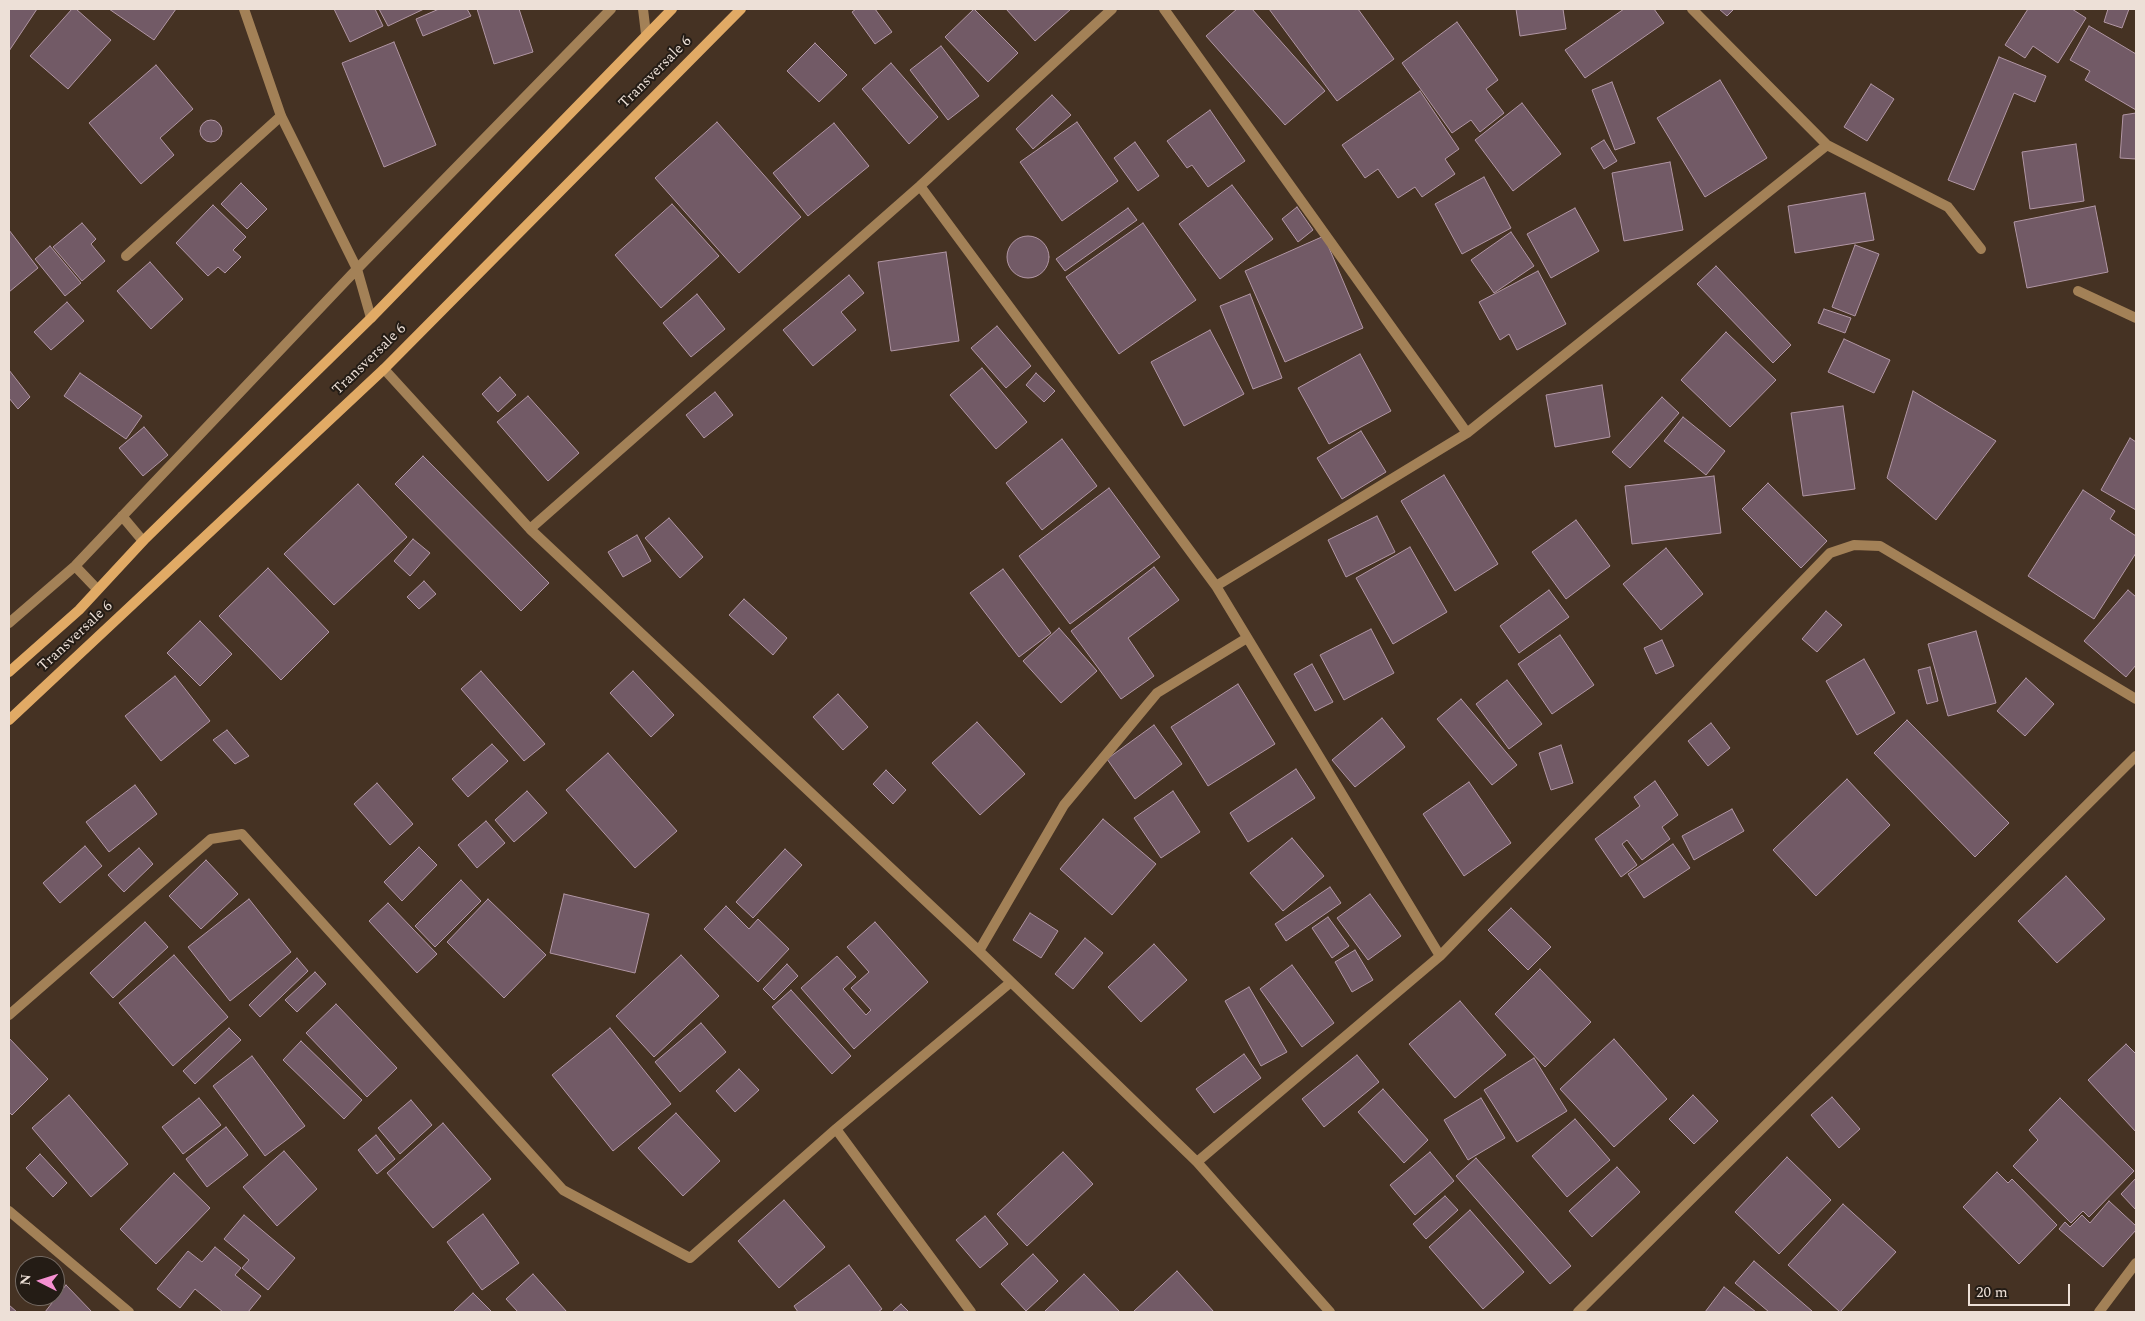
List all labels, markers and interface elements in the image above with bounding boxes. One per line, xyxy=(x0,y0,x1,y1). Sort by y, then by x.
street label: Transversale 6 xyxy=(616,33,696,113)
street label: Transversale 6 xyxy=(329,320,411,400)
street label: Transversale 6 xyxy=(35,598,117,676)
north arrow xyxy=(15,1256,65,1306)
text: N xyxy=(15,1273,37,1286)
scale bar xyxy=(1970,1274,2072,1306)
text: 20 m xyxy=(1976,1281,2008,1304)

